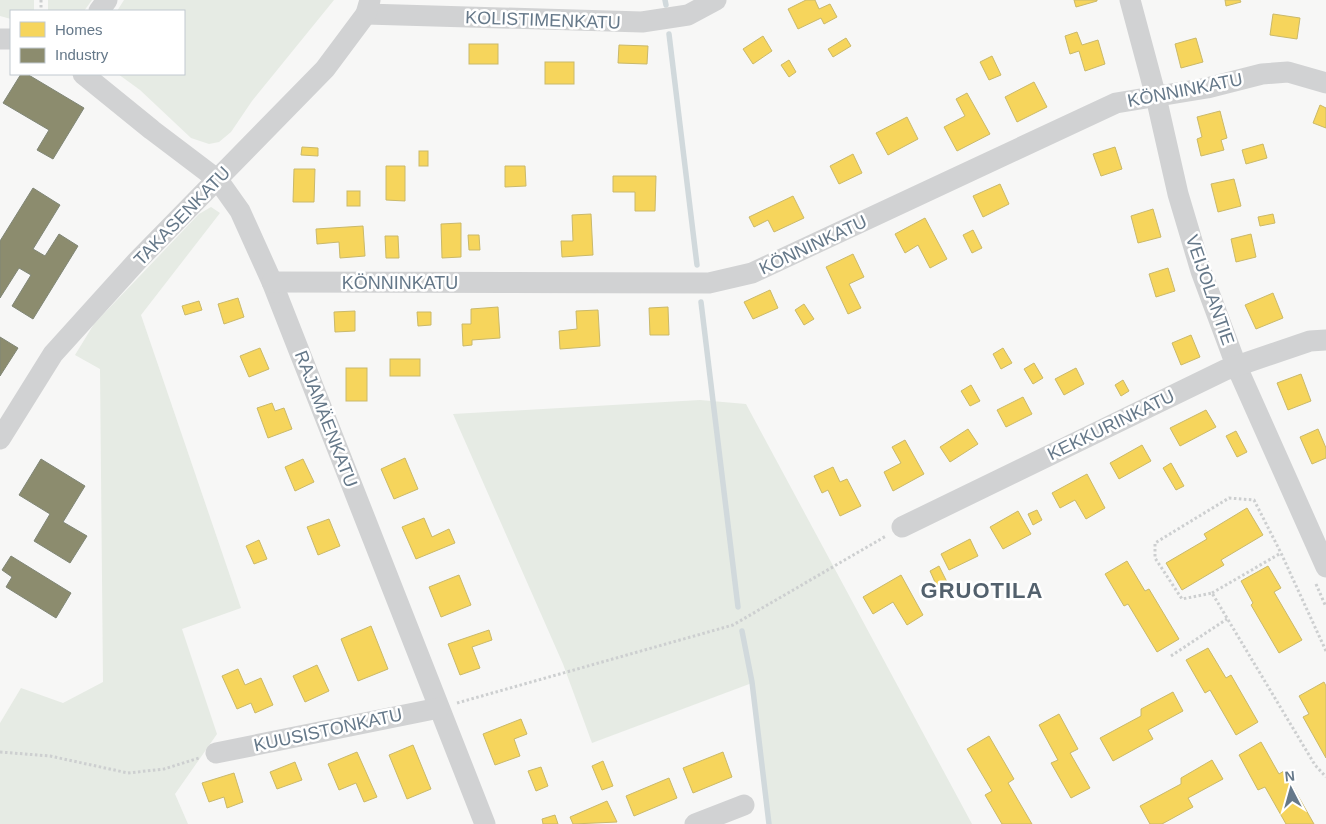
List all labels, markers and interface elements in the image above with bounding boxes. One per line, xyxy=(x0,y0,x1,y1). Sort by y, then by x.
street label: KOLISTIMENKATU xyxy=(465,7,621,33)
legend xyxy=(10,10,185,75)
text: Homes xyxy=(55,21,103,38)
text: Industry xyxy=(55,46,109,63)
street label: KÖNNINKATU xyxy=(1126,69,1244,111)
street label: TAKASENKATU xyxy=(130,163,234,269)
street label: KÖNNINKATU xyxy=(756,211,870,279)
street label: VEIJOLANTIE xyxy=(1182,232,1238,348)
street label: KÖNNINKATU xyxy=(342,273,458,293)
street label: RAJAMÄENKATU xyxy=(291,348,361,490)
street label: KEKKURINKATU xyxy=(1044,386,1178,464)
district label: GRUOTILA xyxy=(921,578,1043,603)
street label: KUUSISTONKATU xyxy=(252,704,404,756)
north arrow xyxy=(1266,764,1316,814)
text: N xyxy=(1284,768,1296,785)

